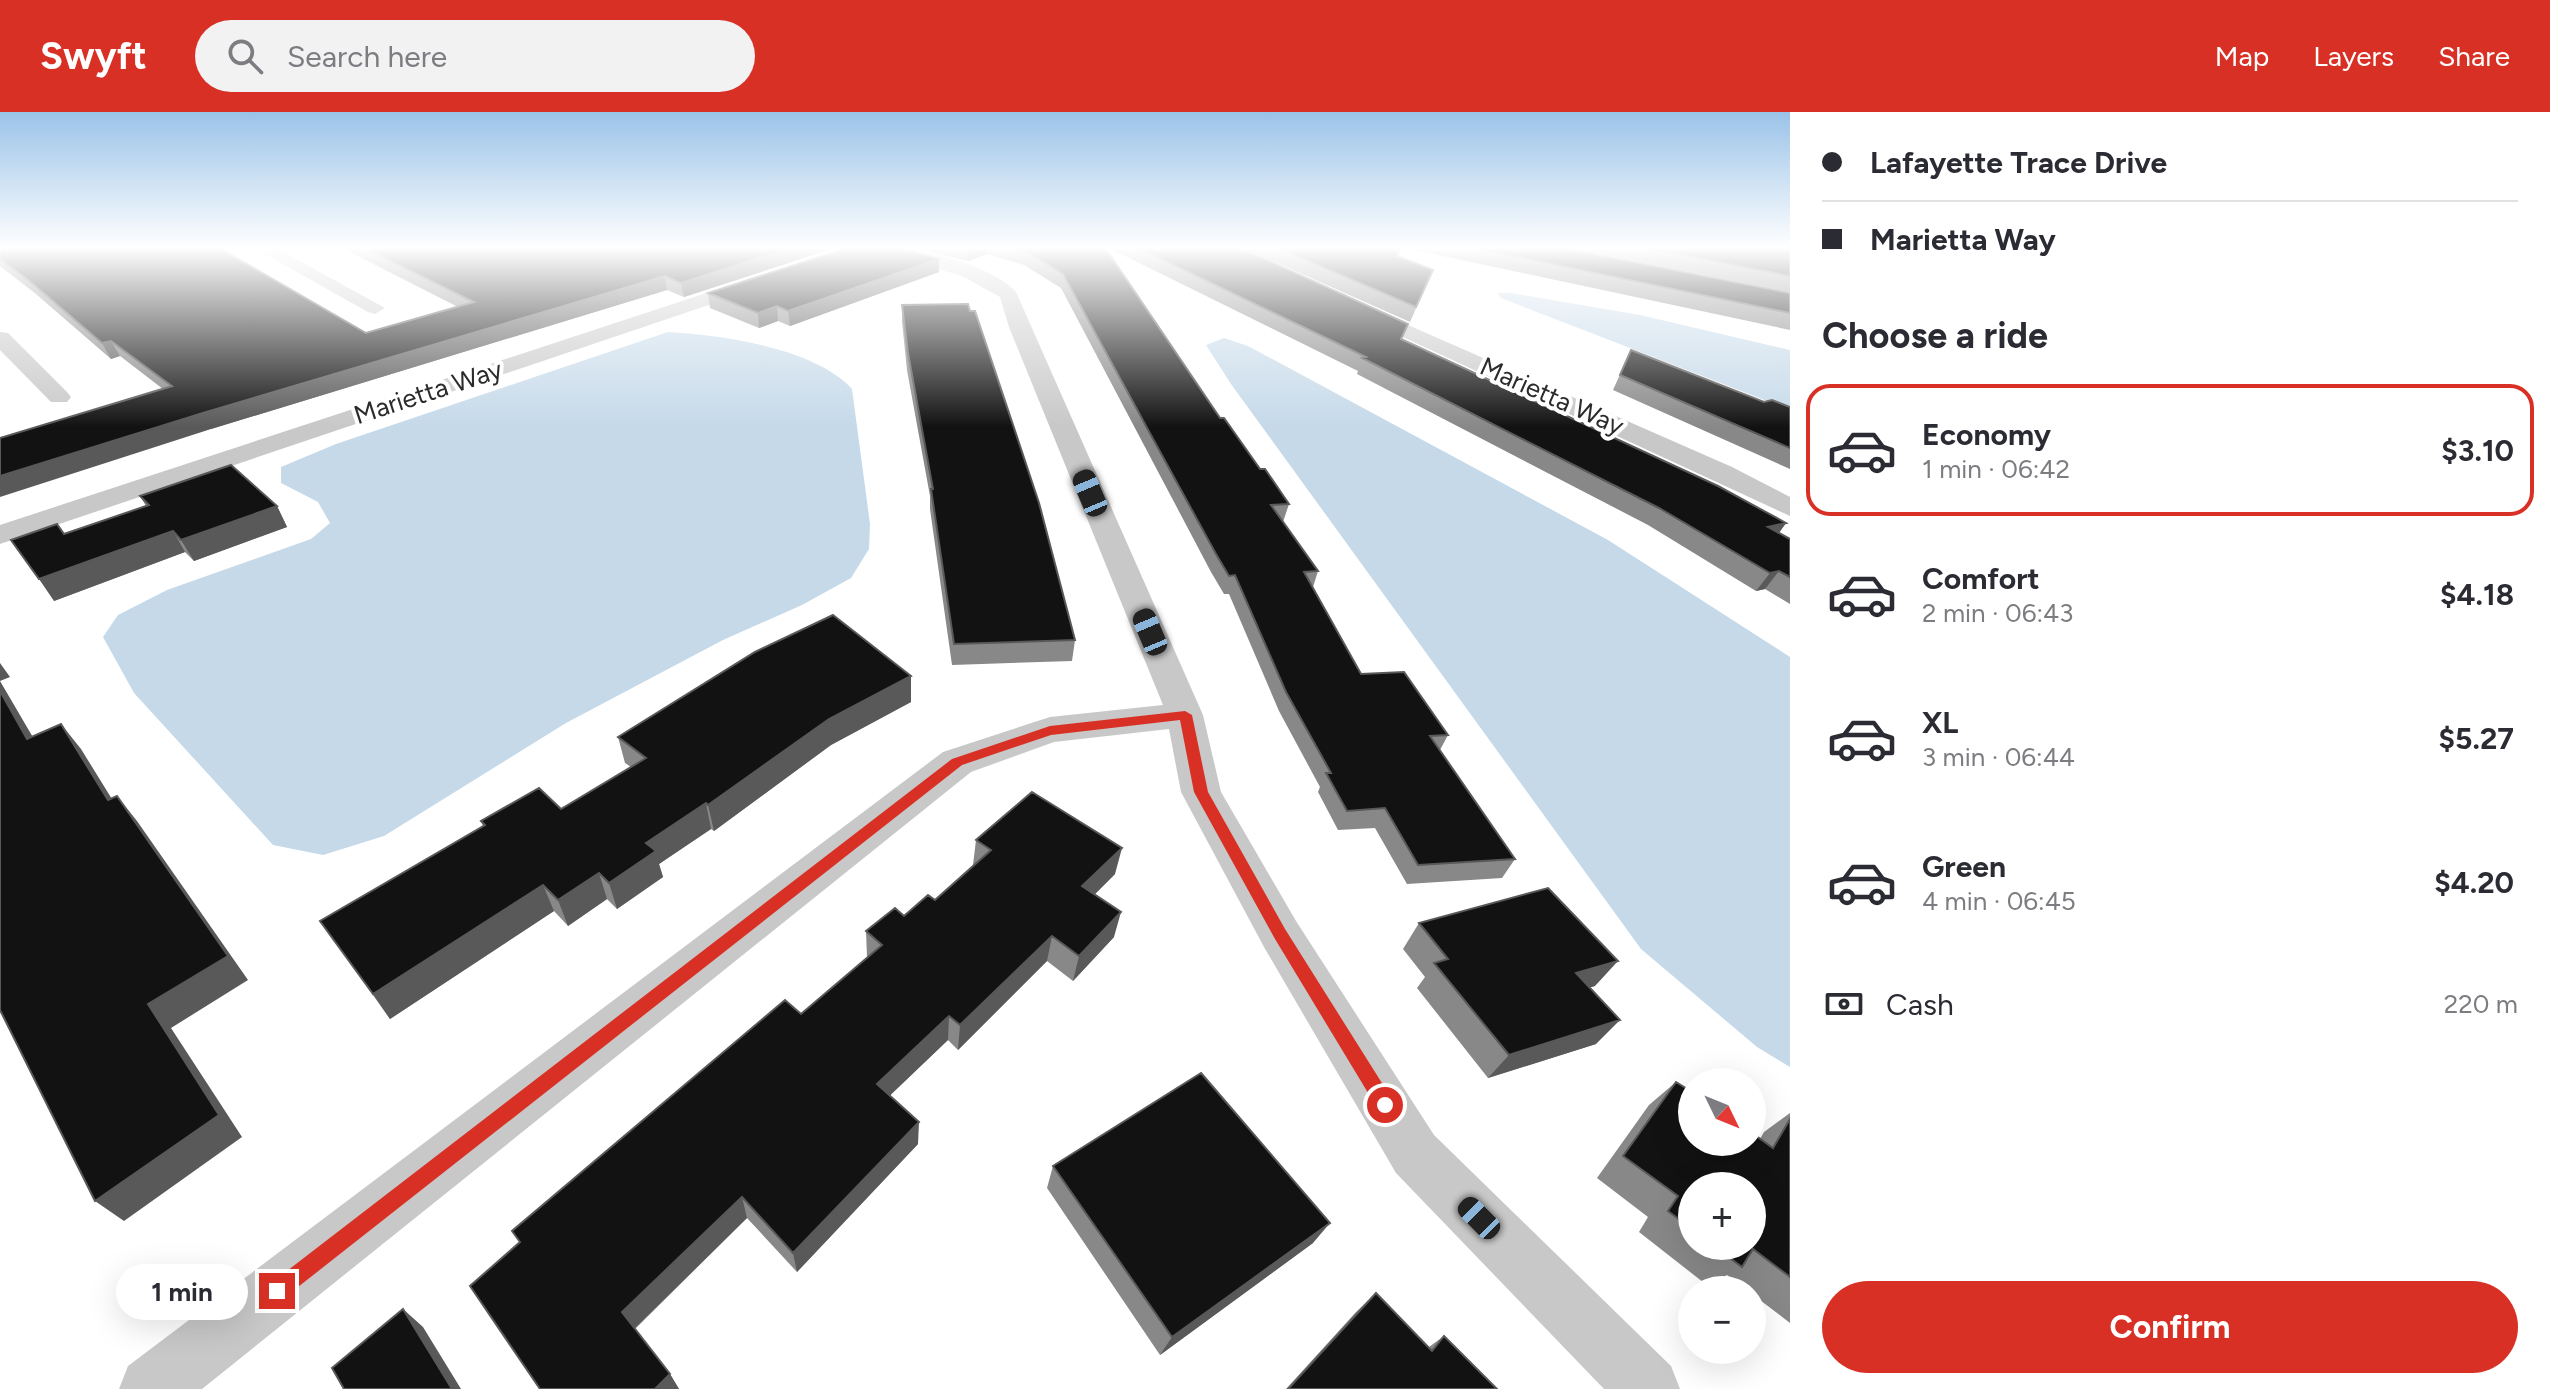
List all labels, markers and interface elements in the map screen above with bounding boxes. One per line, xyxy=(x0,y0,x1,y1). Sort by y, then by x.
search box xyxy=(195,20,755,92)
text: Swyft xyxy=(40,33,147,79)
icon: search xyxy=(223,34,267,78)
text: Search here xyxy=(287,38,447,75)
text: Map xyxy=(2215,39,2269,73)
text: Layers xyxy=(2313,39,2394,73)
text: Share xyxy=(2438,39,2510,73)
text: Lafayette Trace Drive xyxy=(1870,144,2167,181)
text: Marietta Way xyxy=(1870,221,2056,258)
text: Choose a ride xyxy=(1822,314,2048,357)
street label: Marietta Way xyxy=(1475,350,1629,442)
street label: Marietta Way xyxy=(350,353,507,431)
icon: car xyxy=(1826,414,1898,486)
text: Economy xyxy=(1922,416,2051,453)
text: $3.10 xyxy=(2441,432,2514,469)
text: 1 min · 06:42 xyxy=(1922,453,2070,485)
car xyxy=(1070,466,1110,520)
icon: car xyxy=(1826,558,1898,630)
text: Comfort xyxy=(1922,560,2040,597)
text: $4.18 xyxy=(2440,576,2514,613)
text: 2 min · 06:43 xyxy=(1922,597,2073,629)
car xyxy=(1130,605,1170,659)
icon: car xyxy=(1826,702,1898,774)
text: XL xyxy=(1922,704,1958,741)
text: $5.27 xyxy=(2438,720,2514,757)
text: 3 min · 06:44 xyxy=(1922,741,2075,773)
icon: car xyxy=(1826,846,1898,918)
text: Green xyxy=(1922,848,2006,885)
text: $4.20 xyxy=(2434,864,2514,901)
text: 4 min · 06:45 xyxy=(1922,885,2076,917)
icon: cash xyxy=(1822,982,1866,1026)
text: Cash xyxy=(1886,986,1954,1023)
text: 220 m xyxy=(2444,988,2518,1020)
north arrow xyxy=(1678,1068,1766,1156)
map controls xyxy=(1678,1068,1766,1364)
route start xyxy=(1367,1087,1403,1123)
button: + xyxy=(1678,1172,1766,1260)
car xyxy=(1454,1193,1504,1243)
callout: 1 min xyxy=(117,1263,249,1319)
route end xyxy=(259,1273,295,1309)
text: 1 min xyxy=(151,1276,213,1308)
button: − xyxy=(1678,1276,1766,1364)
button: Confirm xyxy=(1822,1281,2518,1373)

